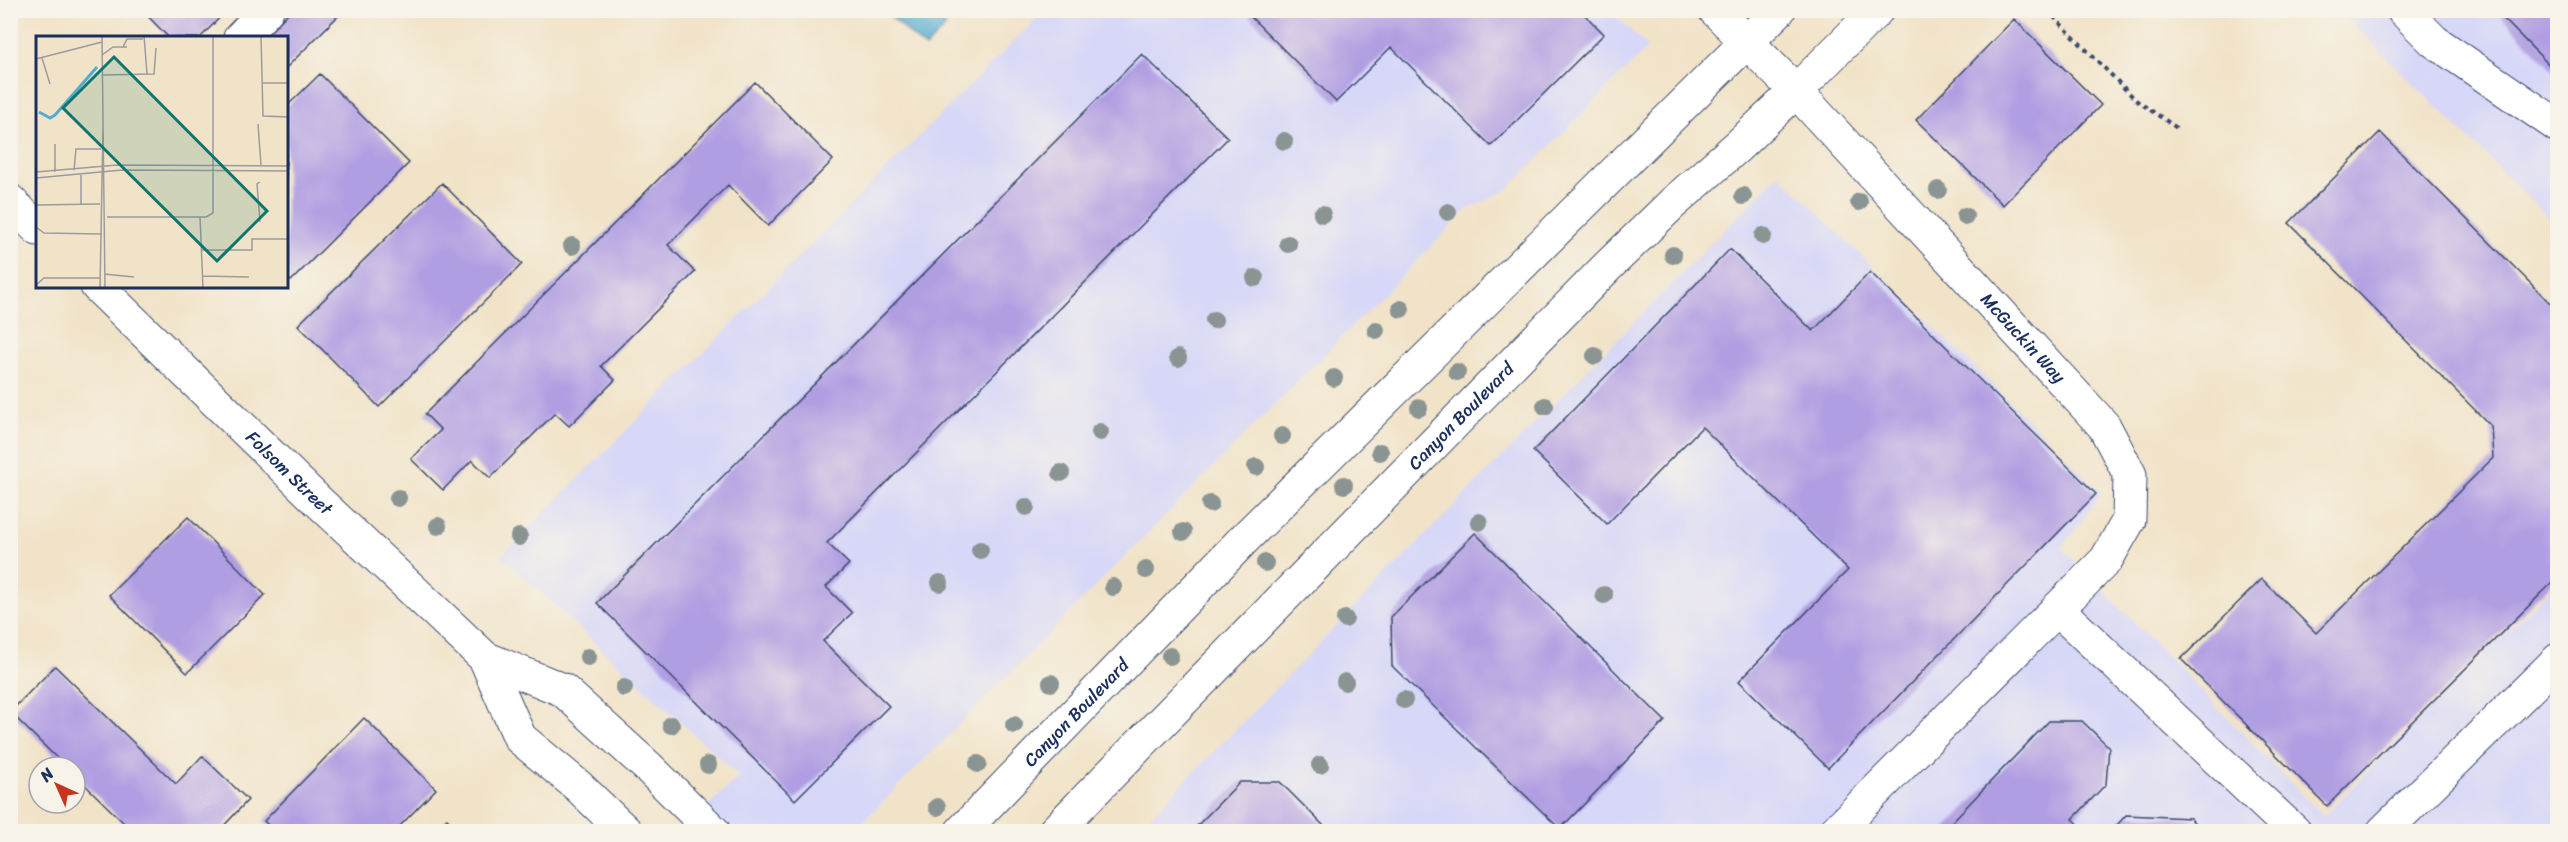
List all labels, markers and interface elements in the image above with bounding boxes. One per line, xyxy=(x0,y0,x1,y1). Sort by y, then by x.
inset map xyxy=(36,36,288,288)
street label: McGuckin Way xyxy=(1972,285,2074,391)
street label: Canyon Boulevard xyxy=(1400,353,1523,478)
street label: Folsom Street xyxy=(238,422,341,524)
street label: Canyon Boulevard xyxy=(1016,649,1138,775)
north arrow xyxy=(27,755,87,815)
text: N xyxy=(32,760,62,790)

